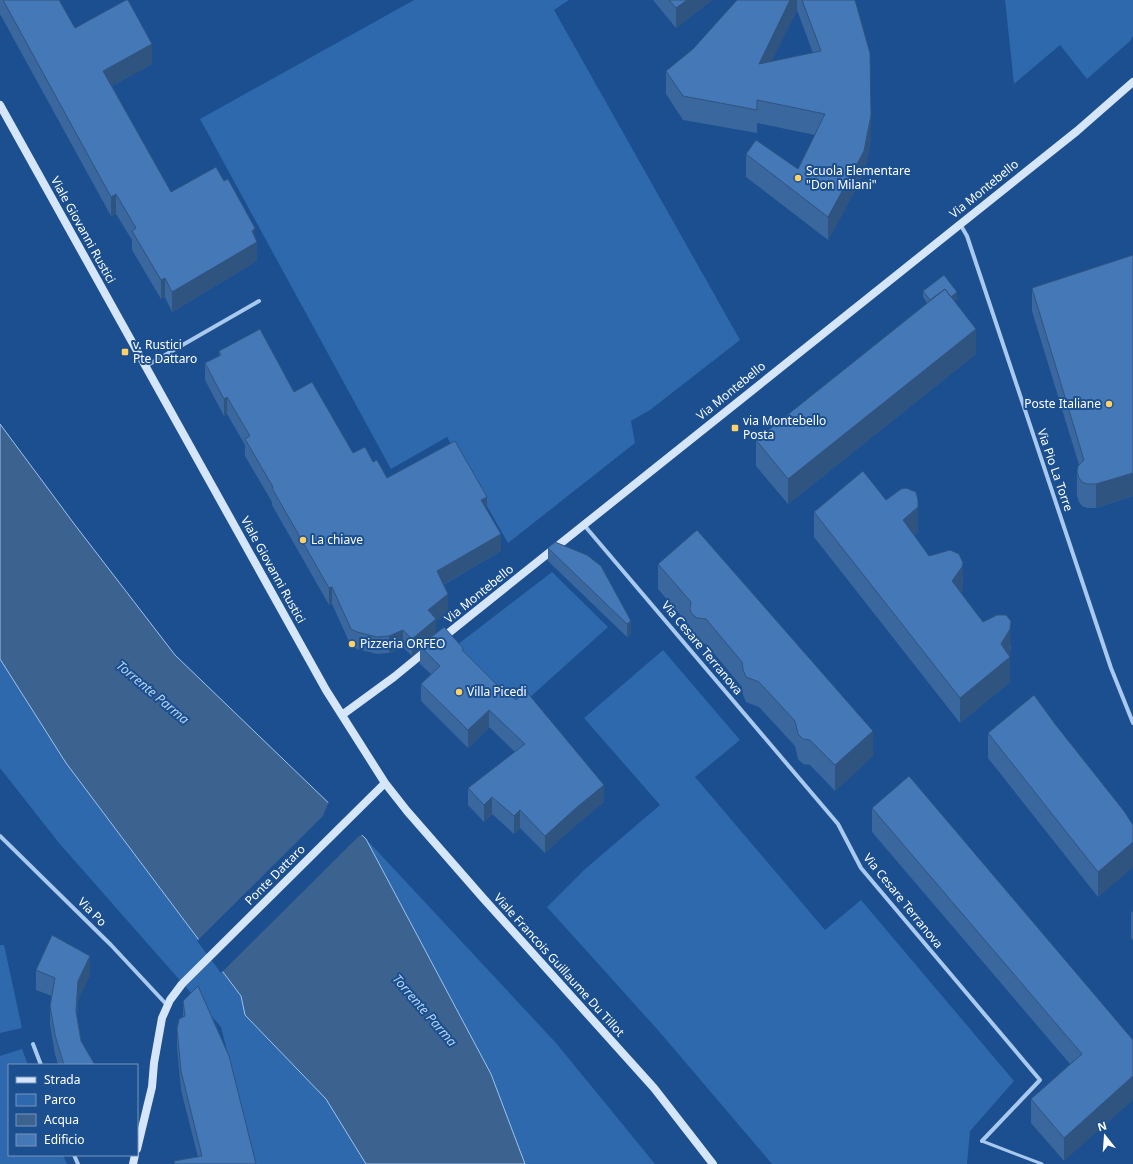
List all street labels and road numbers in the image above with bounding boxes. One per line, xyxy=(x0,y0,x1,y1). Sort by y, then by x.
street label: Via Montebello xyxy=(946,155,1022,222)
street label: Viale Giovanni Rustici xyxy=(47,173,120,286)
street label: Via Montebello xyxy=(693,357,769,424)
street label: Via Pio La Torre xyxy=(1033,426,1078,514)
street label: Viale Giovanni Rustici xyxy=(237,513,310,626)
street label: Via Montebello xyxy=(441,560,517,627)
street label: Via Cesare Terranova xyxy=(658,597,747,698)
street label: Ponte Dattaro xyxy=(241,841,309,909)
street label: Via Cesare Terranova xyxy=(860,850,947,952)
street label: Viale Francois Guillaume Du Tillot xyxy=(490,889,629,1041)
street label: Via Po xyxy=(74,893,111,930)

